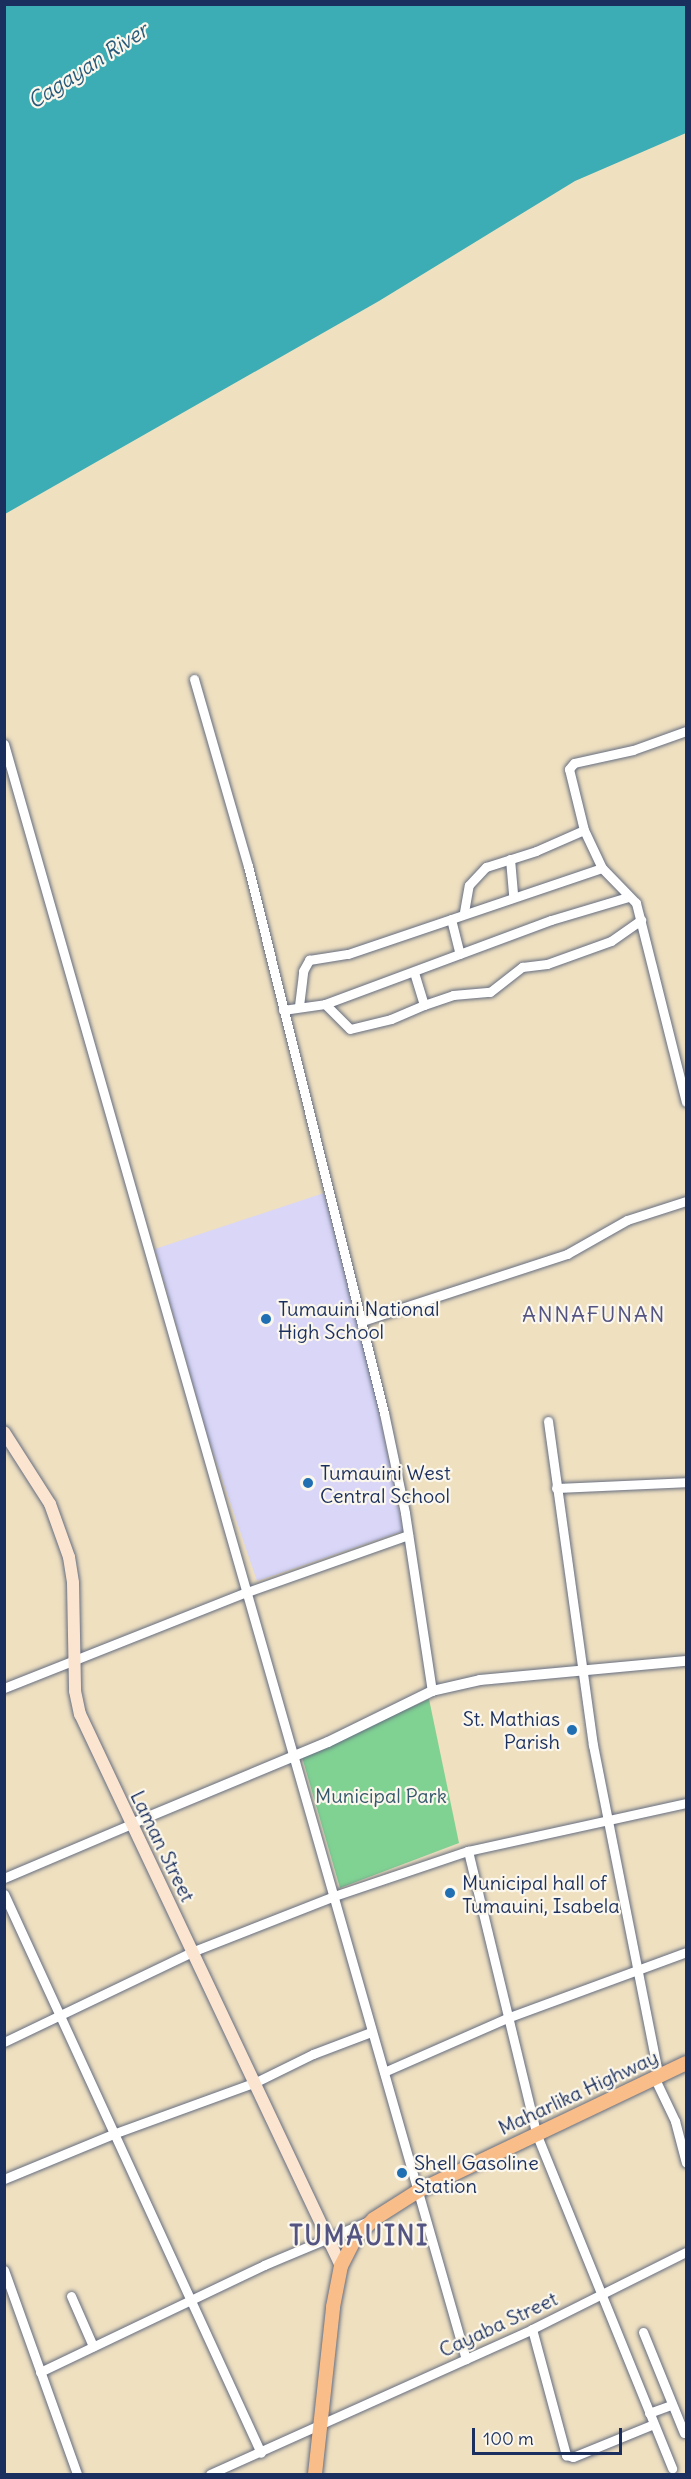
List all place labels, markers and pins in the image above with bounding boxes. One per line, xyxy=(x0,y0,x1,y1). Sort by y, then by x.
place label: Tumauini National High School xyxy=(278,1296,440,1343)
marker: Tumauini National High School xyxy=(259,1312,273,1326)
place label: Tumauini West Central School xyxy=(320,1460,451,1507)
marker: Tumauini West Central School xyxy=(301,1476,315,1490)
place label: St. Mathias Parish xyxy=(463,1706,560,1753)
marker: St. Mathias Parish xyxy=(565,1723,579,1737)
place label: Municipal hall of Tumauini, Isabela xyxy=(462,1870,620,1917)
marker: Municipal hall of Tumauini, Isabela xyxy=(443,1886,457,1900)
place label: Shell Gasoline Station xyxy=(414,2150,539,2197)
marker: Shell Gasoline Station xyxy=(395,2166,409,2180)

